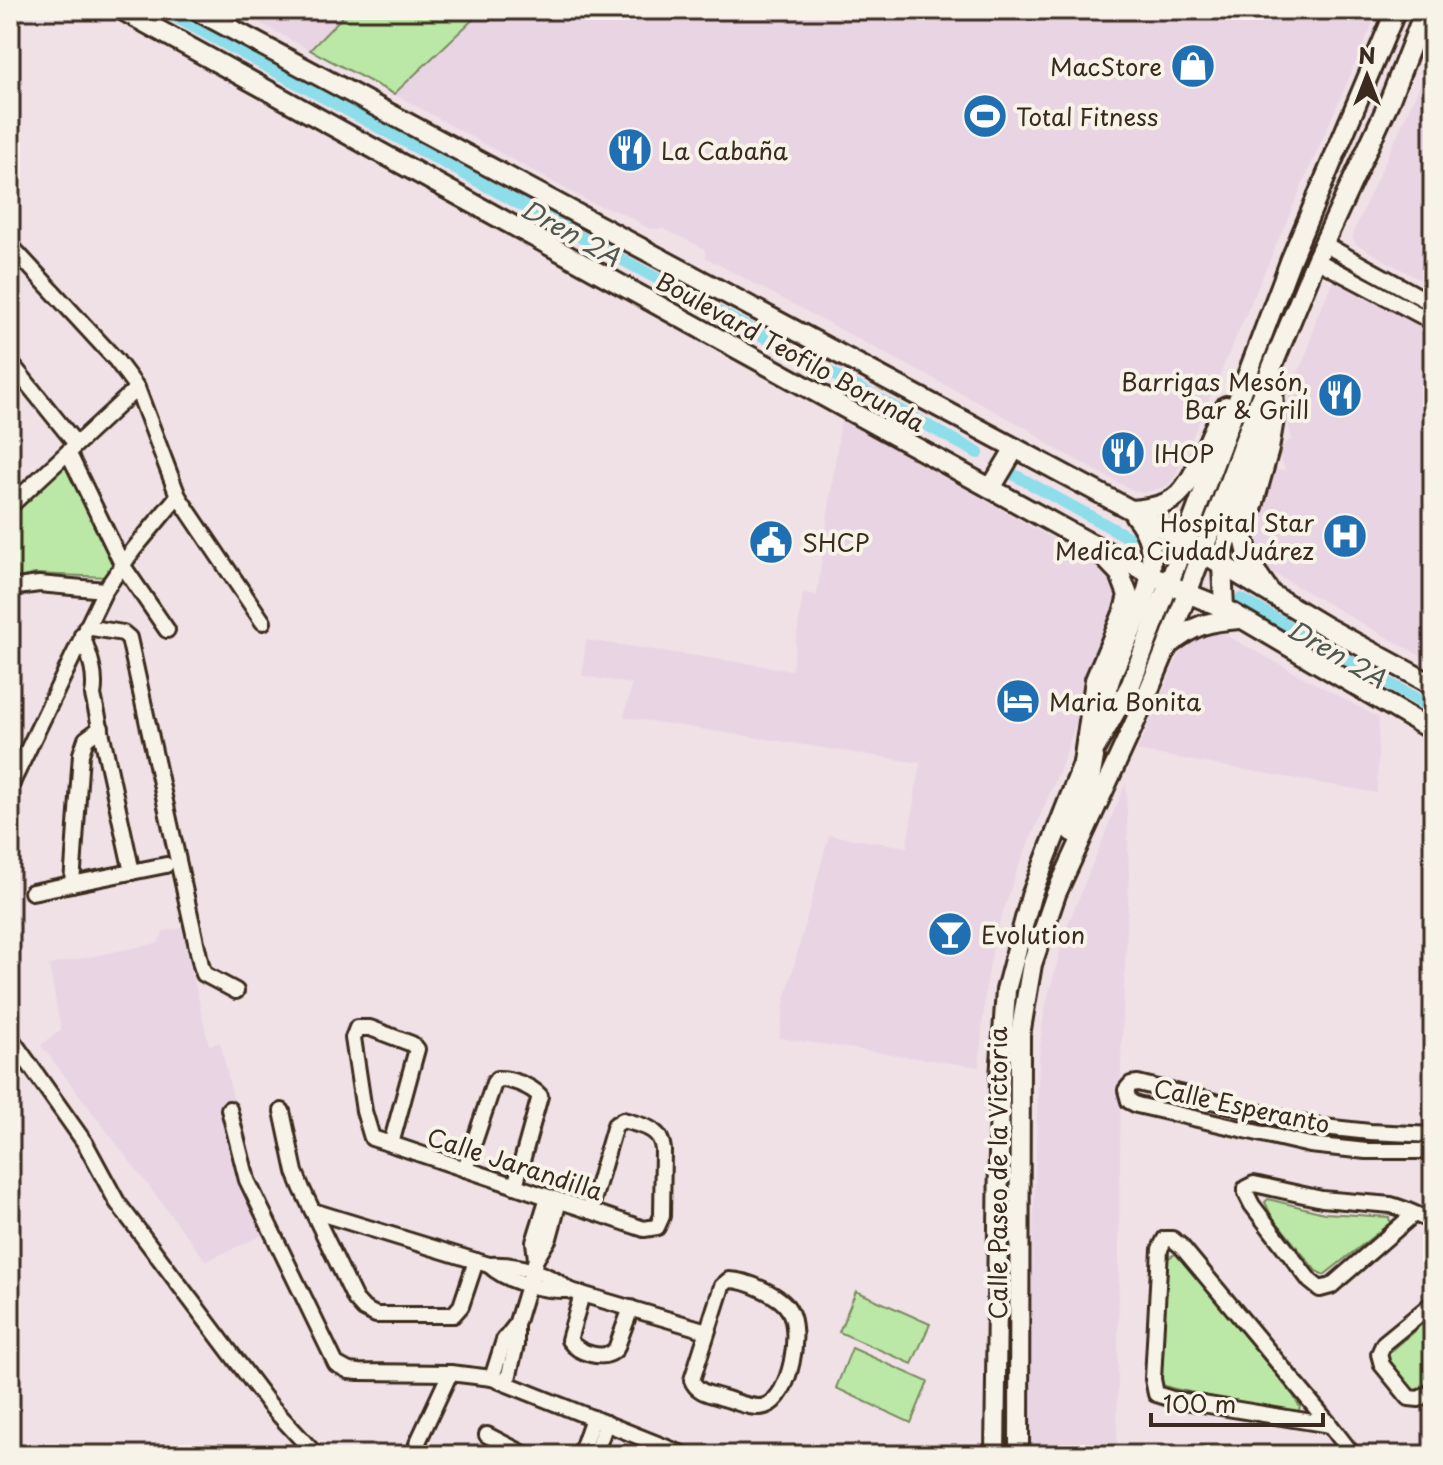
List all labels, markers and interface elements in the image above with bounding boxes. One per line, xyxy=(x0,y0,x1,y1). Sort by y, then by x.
north arrow xyxy=(1327,36,1407,116)
text: N xyxy=(1358,38,1376,71)
shop icon: MacStore xyxy=(1169,42,1217,90)
place label: MacStore xyxy=(1050,48,1162,84)
sports icon: Total Fitness xyxy=(961,92,1009,140)
place label: Total Fitness xyxy=(1016,98,1158,134)
restaurant icon: La Cabaña xyxy=(606,126,654,174)
place label: La Cabaña xyxy=(661,132,788,168)
water label: Dren 2A xyxy=(514,189,628,275)
street label: Boulevard Teofilo Borunda xyxy=(650,262,932,440)
place label: Barrigas Mesón, Bar & Grill xyxy=(1121,363,1309,427)
restaurant icon: Barrigas Mesón, Bar & Grill xyxy=(1316,371,1364,419)
restaurant icon: IHOP xyxy=(1099,429,1147,477)
place label: IHOP xyxy=(1154,435,1214,471)
place label: Hospital Star Medica Ciudad Juárez xyxy=(1055,504,1314,568)
hospital icon: Hospital Star Medica Ciudad Juárez xyxy=(1321,512,1369,560)
public building icon: SHCP xyxy=(747,518,795,566)
place label: SHCP xyxy=(802,524,870,560)
water label: Dren 2A xyxy=(1280,609,1394,697)
hotel icon: Maria Bonita xyxy=(994,677,1042,725)
place label: Maria Bonita xyxy=(1049,683,1201,719)
bar icon: Evolution xyxy=(926,910,974,958)
place label: Evolution xyxy=(981,916,1085,952)
street label: Calle Paseo de la Victoria xyxy=(979,1026,1015,1319)
street label: Calle Esperanto xyxy=(1151,1069,1333,1141)
street label: Calle Jarandilla xyxy=(423,1118,608,1208)
scale bar xyxy=(1151,1377,1323,1427)
text: 100 m xyxy=(1163,1385,1236,1421)

